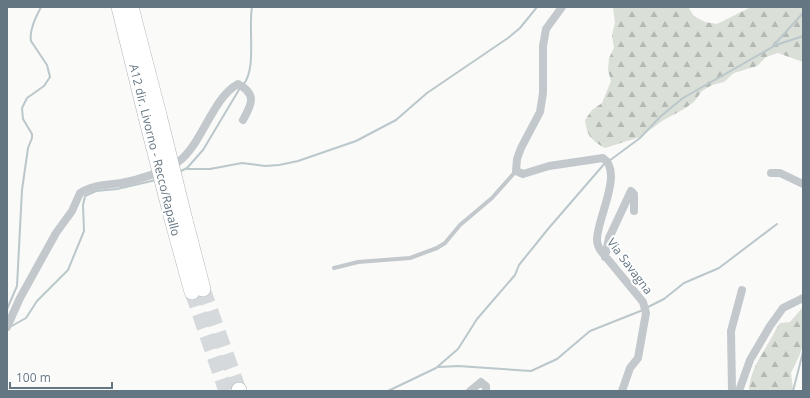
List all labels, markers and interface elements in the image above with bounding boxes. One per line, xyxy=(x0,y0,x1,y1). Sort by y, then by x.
street label: A12 dir. Livorno - Recco/Rapallo xyxy=(125,62,185,238)
street label: Via Savagna xyxy=(603,234,657,298)
scale bar xyxy=(10,364,112,390)
text: 100 m xyxy=(16,369,51,386)

